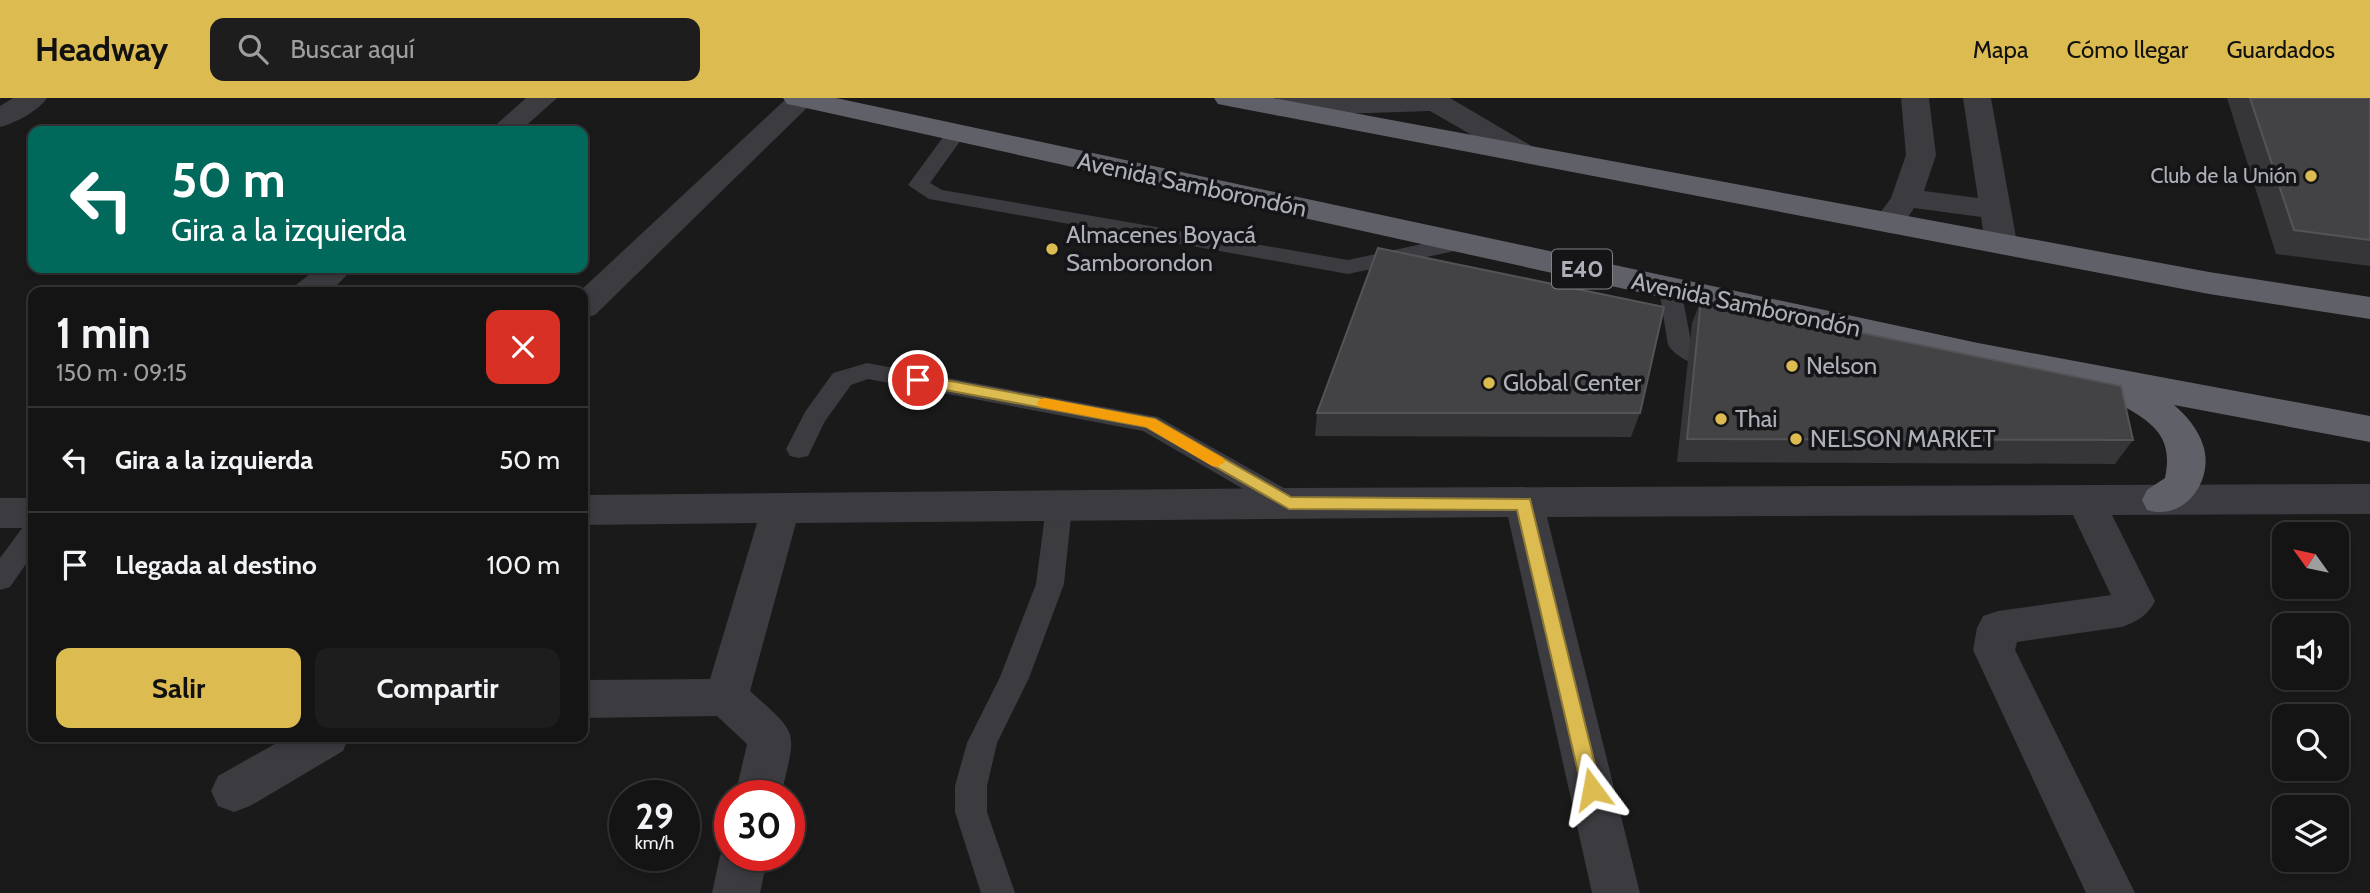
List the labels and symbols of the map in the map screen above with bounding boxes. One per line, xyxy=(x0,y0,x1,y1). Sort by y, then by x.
street label: Avenida Samborondón xyxy=(1075,146,1309,223)
place label: Club de la Unión xyxy=(2150,163,2297,188)
marker: Club de la Unión xyxy=(2303,168,2319,184)
place label: Almacenes Boyacá Samborondon xyxy=(1066,220,1257,277)
marker: Almacenes Boyacá Samborondon xyxy=(1044,241,1060,257)
road number: E40 xyxy=(1552,250,1612,288)
street label: Avenida Samborondón xyxy=(1629,266,1863,343)
pin xyxy=(888,350,948,410)
place label: Nelson xyxy=(1806,351,1877,380)
marker: Nelson xyxy=(1784,358,1800,374)
place label: Global Center xyxy=(1503,368,1642,397)
marker: Global Center xyxy=(1481,375,1497,391)
place label: Thai xyxy=(1735,404,1777,433)
marker: Thai xyxy=(1713,411,1729,427)
place label: NELSON MARKET xyxy=(1810,424,1996,453)
marker: NELSON MARKET xyxy=(1788,431,1804,447)
north arrow xyxy=(2272,522,2348,598)
position arrow xyxy=(1555,752,1629,826)
speed limit sign: 30 xyxy=(714,780,805,871)

